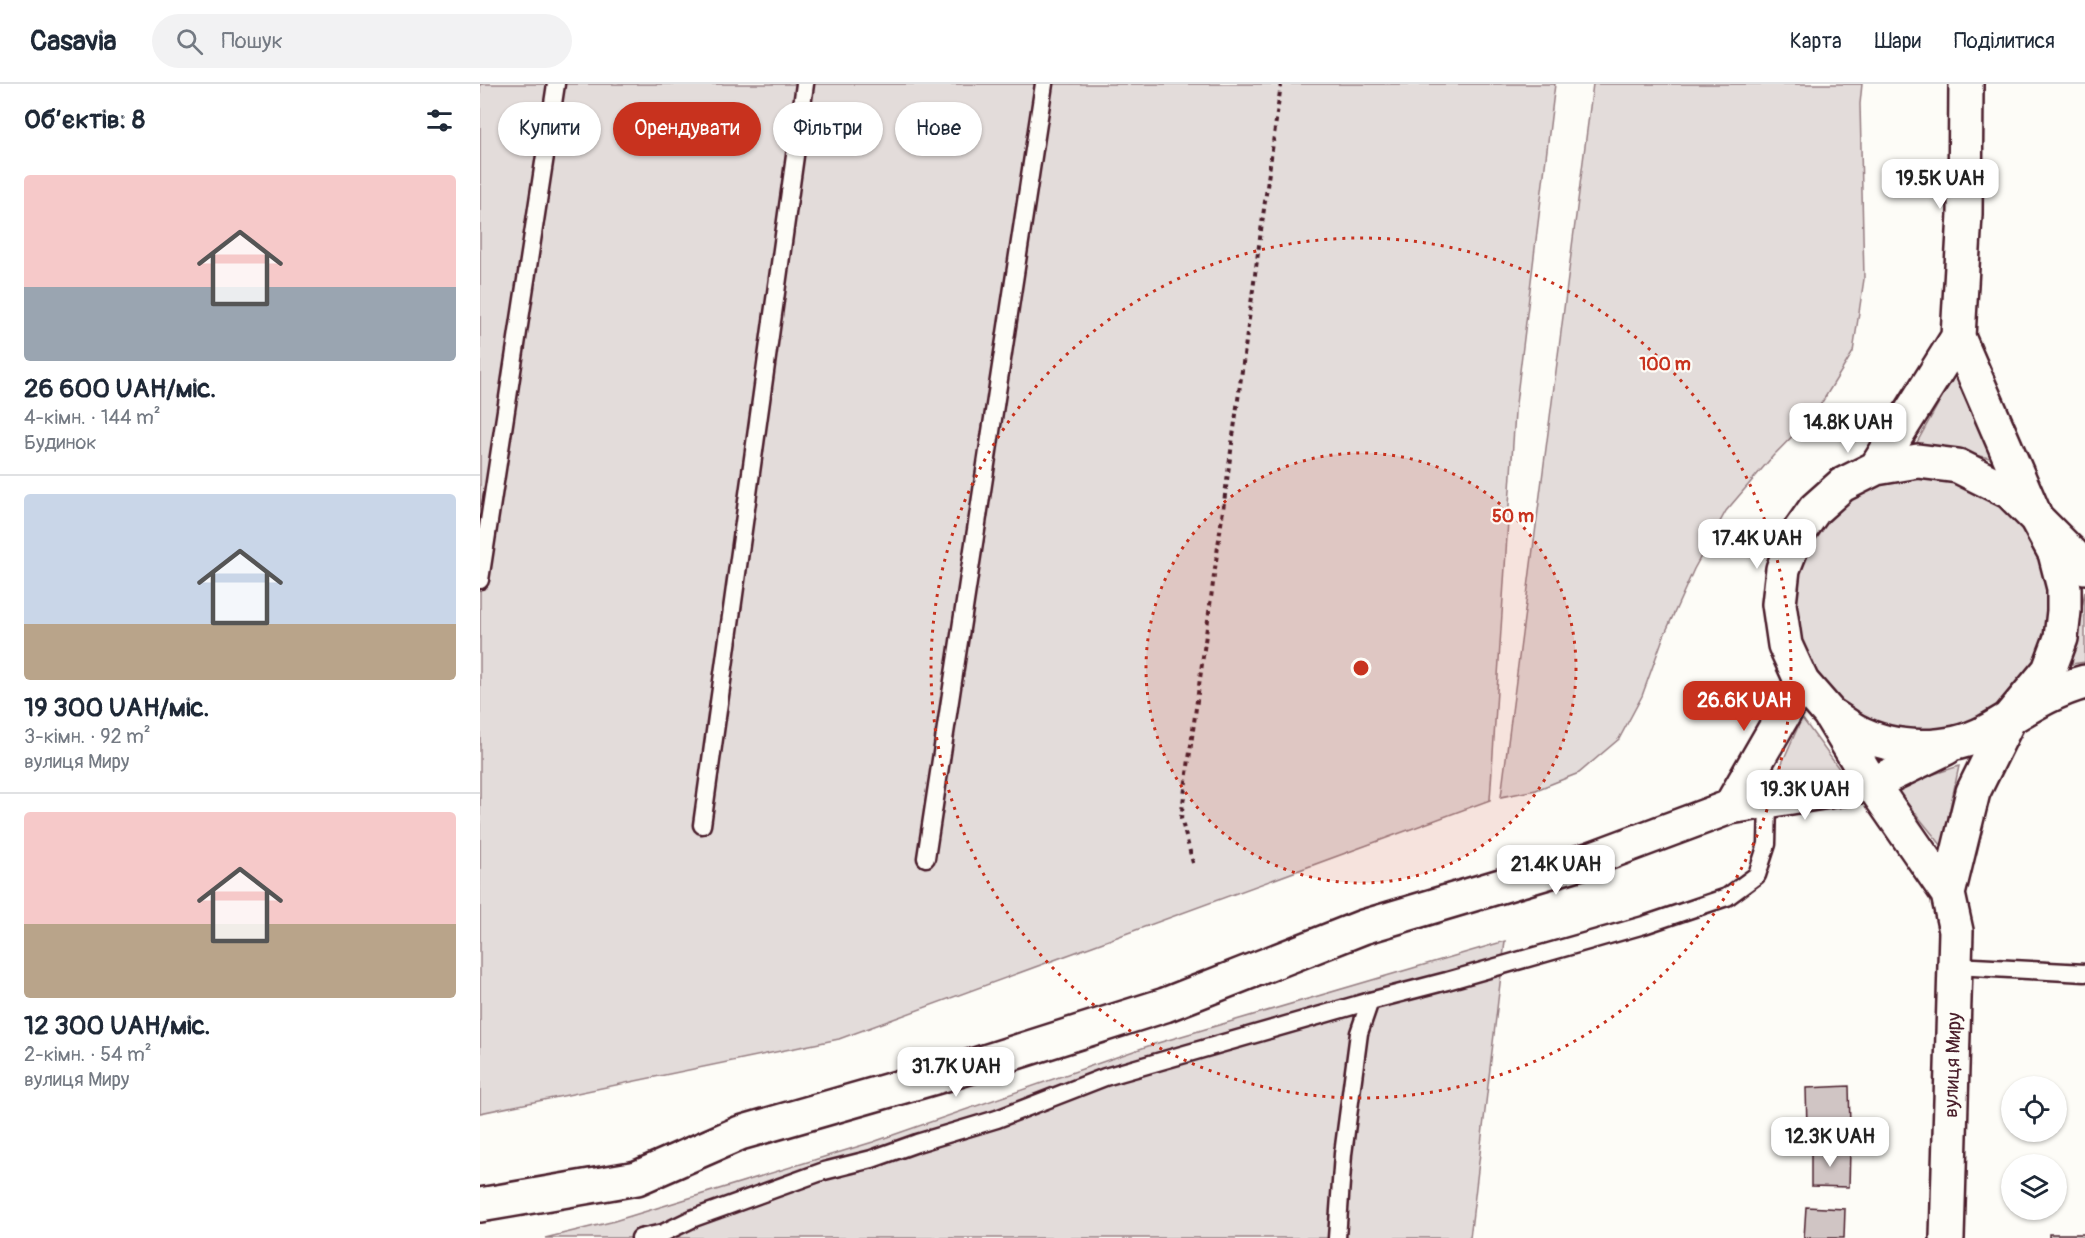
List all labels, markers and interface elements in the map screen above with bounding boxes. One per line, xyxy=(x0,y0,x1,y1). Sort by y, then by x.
search box xyxy=(152,14,572,68)
text: Casavia xyxy=(30,24,116,59)
icon: search xyxy=(173,25,206,58)
text: Пошук xyxy=(221,27,283,55)
text: Карта xyxy=(1790,28,1842,55)
text: Шари xyxy=(1875,28,1921,55)
text: Поділитися xyxy=(1954,28,2055,55)
chip: Купити xyxy=(498,102,601,156)
chip: Орендувати xyxy=(613,102,761,156)
chip: Фільтри xyxy=(773,102,883,156)
chip: Нове xyxy=(895,102,982,156)
text: Об’єктів: 8 xyxy=(24,104,145,136)
icon: filters xyxy=(423,104,456,137)
pin: 19.5K UAH xyxy=(1871,159,2009,210)
text: 19.5K UAH xyxy=(1896,166,1984,191)
icon: home xyxy=(186,214,294,322)
text: 100 m xyxy=(1639,353,1691,376)
text: 26 600 UAH/міс. xyxy=(24,373,216,405)
pin: 14.8K UAH xyxy=(1779,403,1917,454)
text: 4-кімн. · 144 m² xyxy=(24,405,161,430)
text: 14.8K UAH xyxy=(1803,410,1893,435)
text: Будинок xyxy=(24,430,96,455)
text: 50 m xyxy=(1492,505,1534,528)
pin: 17.4K UAH xyxy=(1688,519,1826,570)
text: 17.4K UAH xyxy=(1712,526,1802,551)
icon: home xyxy=(186,533,294,641)
centre of rings xyxy=(1351,658,1371,678)
pin: 26.6K UAH xyxy=(1675,681,1813,732)
text: 26.6K UAH xyxy=(1697,688,1791,713)
text: 19 300 UAH/міс. xyxy=(24,692,209,724)
text: 3-кімн. · 92 m² xyxy=(24,724,151,749)
text: вулиця Миру xyxy=(24,749,129,774)
pin: 19.3K UAH xyxy=(1736,770,1874,821)
text: 19.3K UAH xyxy=(1761,777,1849,802)
pin: 21.4K UAH xyxy=(1487,845,1625,896)
icon: home xyxy=(186,851,294,959)
text: 21.4K UAH xyxy=(1511,852,1601,877)
text: 12 300 UAH/міс. xyxy=(24,1010,211,1042)
street label: вулиця Миру xyxy=(1938,1011,1967,1118)
text: 2-кімн. · 54 m² xyxy=(24,1042,152,1067)
pin: 31.7K UAH xyxy=(887,1047,1025,1098)
text: 31.7K UAH xyxy=(911,1054,1001,1079)
text: вулиця Миру xyxy=(24,1067,129,1092)
map controls xyxy=(2001,1076,2067,1220)
button: locate xyxy=(2001,1076,2067,1142)
pin: 12.3K UAH xyxy=(1761,1117,1899,1168)
text: 12.3K UAH xyxy=(1785,1124,1875,1149)
button: layers xyxy=(2001,1154,2067,1220)

